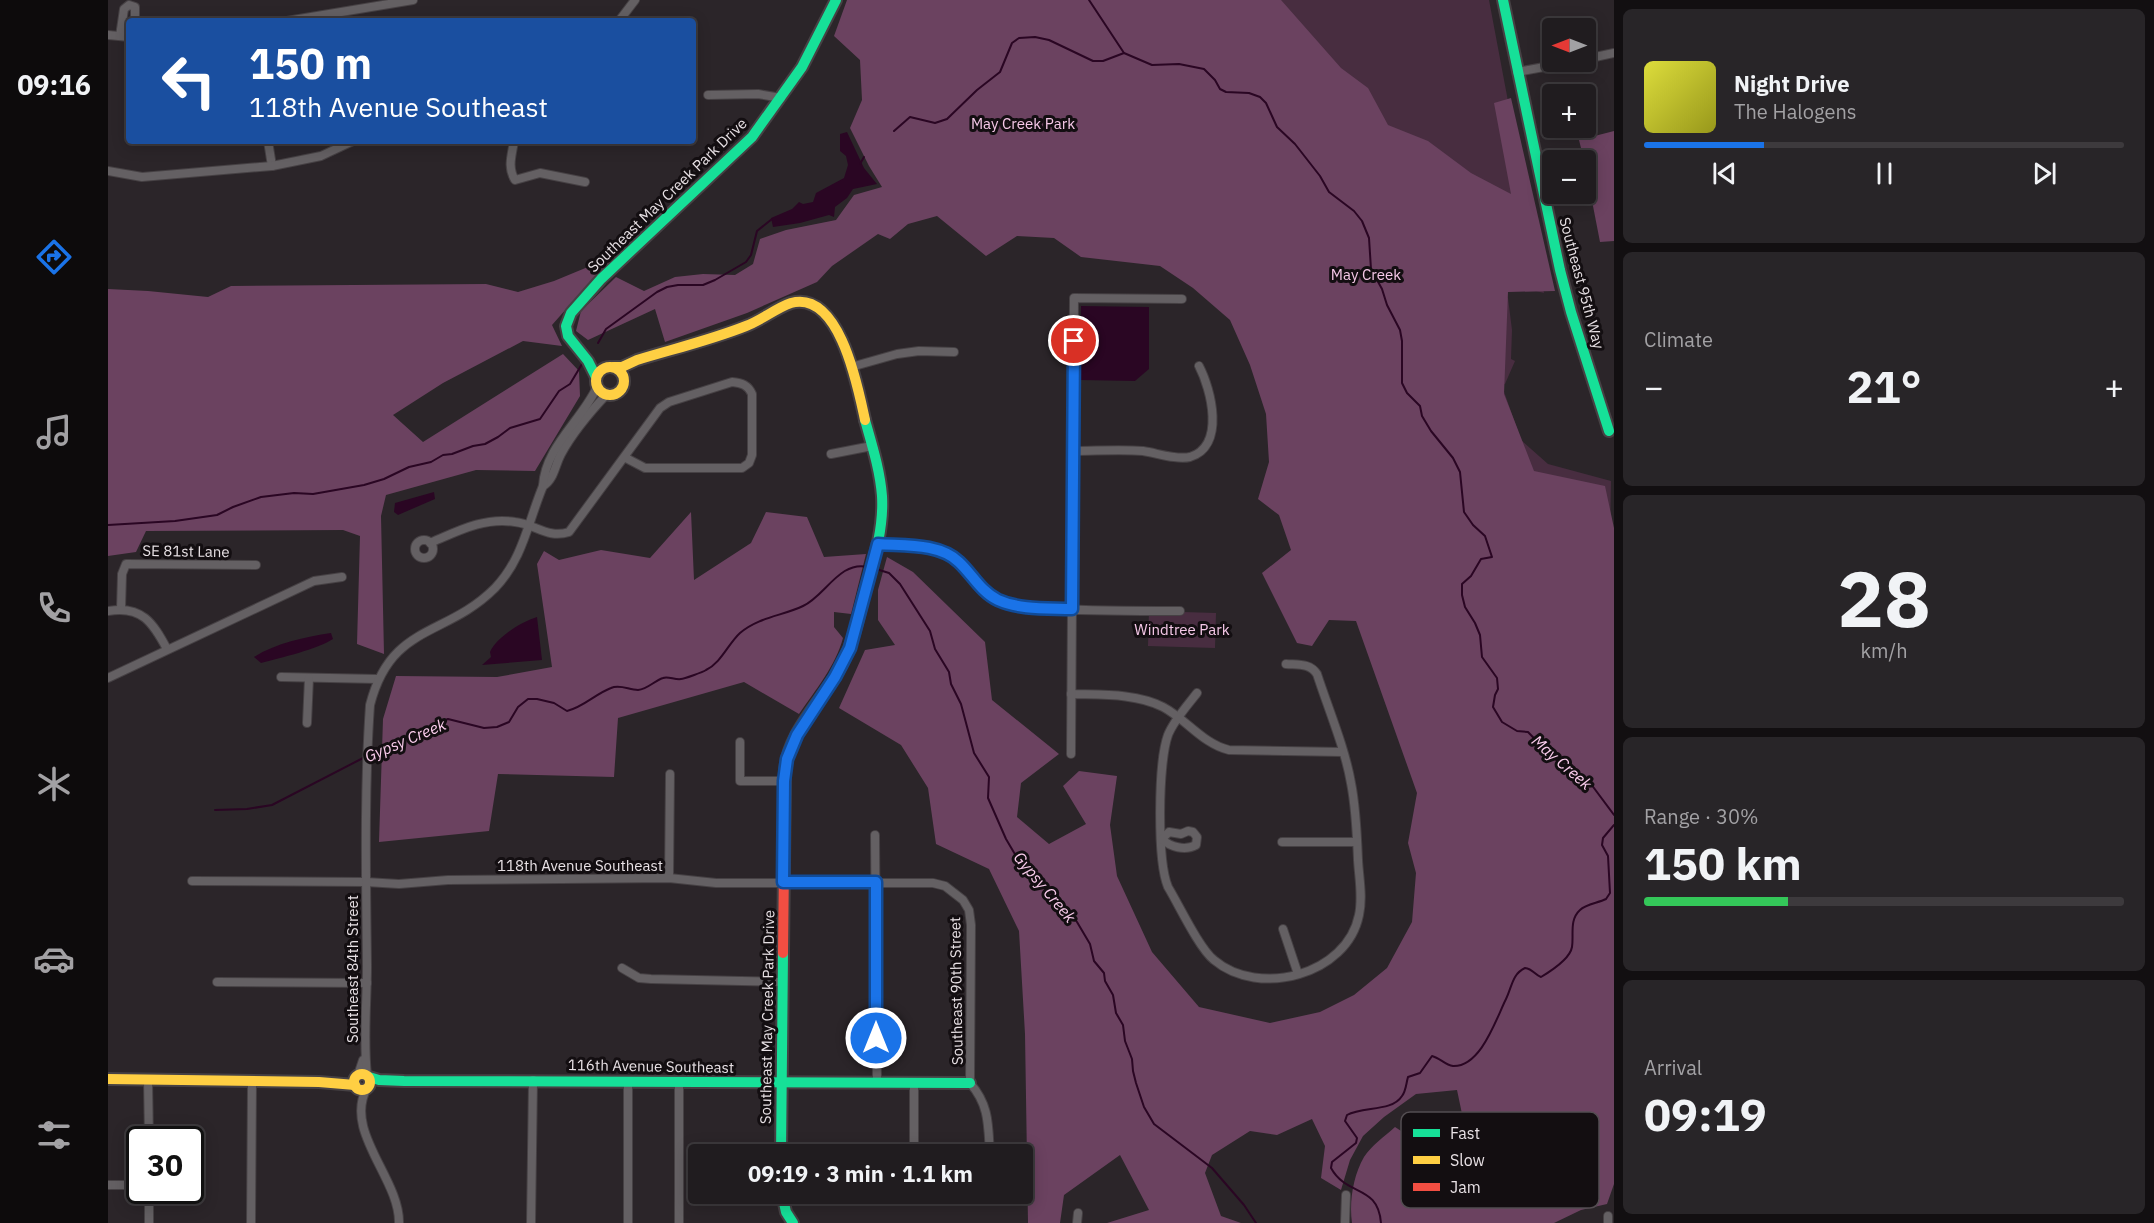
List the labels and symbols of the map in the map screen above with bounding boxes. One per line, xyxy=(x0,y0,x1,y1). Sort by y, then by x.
north arrow xyxy=(1542,18,1596,72)
street label: Southeast May Creek Park Drive xyxy=(583,114,751,276)
park label: May Creek Park xyxy=(971,114,1075,133)
street label: Southeast 95th Way xyxy=(1555,215,1609,351)
park label: May Creek xyxy=(1331,265,1401,284)
pin xyxy=(1048,315,1099,366)
street label: SE 81st Lane xyxy=(142,541,230,561)
park label: Windtree Park xyxy=(1134,620,1230,639)
water label: Gypsy Creek xyxy=(361,714,449,766)
water label: May Creek xyxy=(1528,730,1597,794)
water label: Gypsy Creek xyxy=(1010,848,1081,927)
street label: 118th Avenue Southeast xyxy=(497,856,663,875)
street label: Southeast 84th Street xyxy=(343,895,362,1043)
street label: Southeast May Creek Park Drive xyxy=(756,910,778,1124)
street label: Southeast 90th Street xyxy=(945,917,967,1065)
position arrow xyxy=(844,1006,908,1070)
street label: 116th Avenue Southeast xyxy=(568,1055,734,1077)
legend xyxy=(1401,1112,1599,1208)
text: Fast xyxy=(1450,1123,1480,1143)
speed limit sign: 30 xyxy=(126,1126,204,1204)
text: Slow xyxy=(1450,1150,1485,1170)
text: Jam xyxy=(1450,1177,1481,1197)

